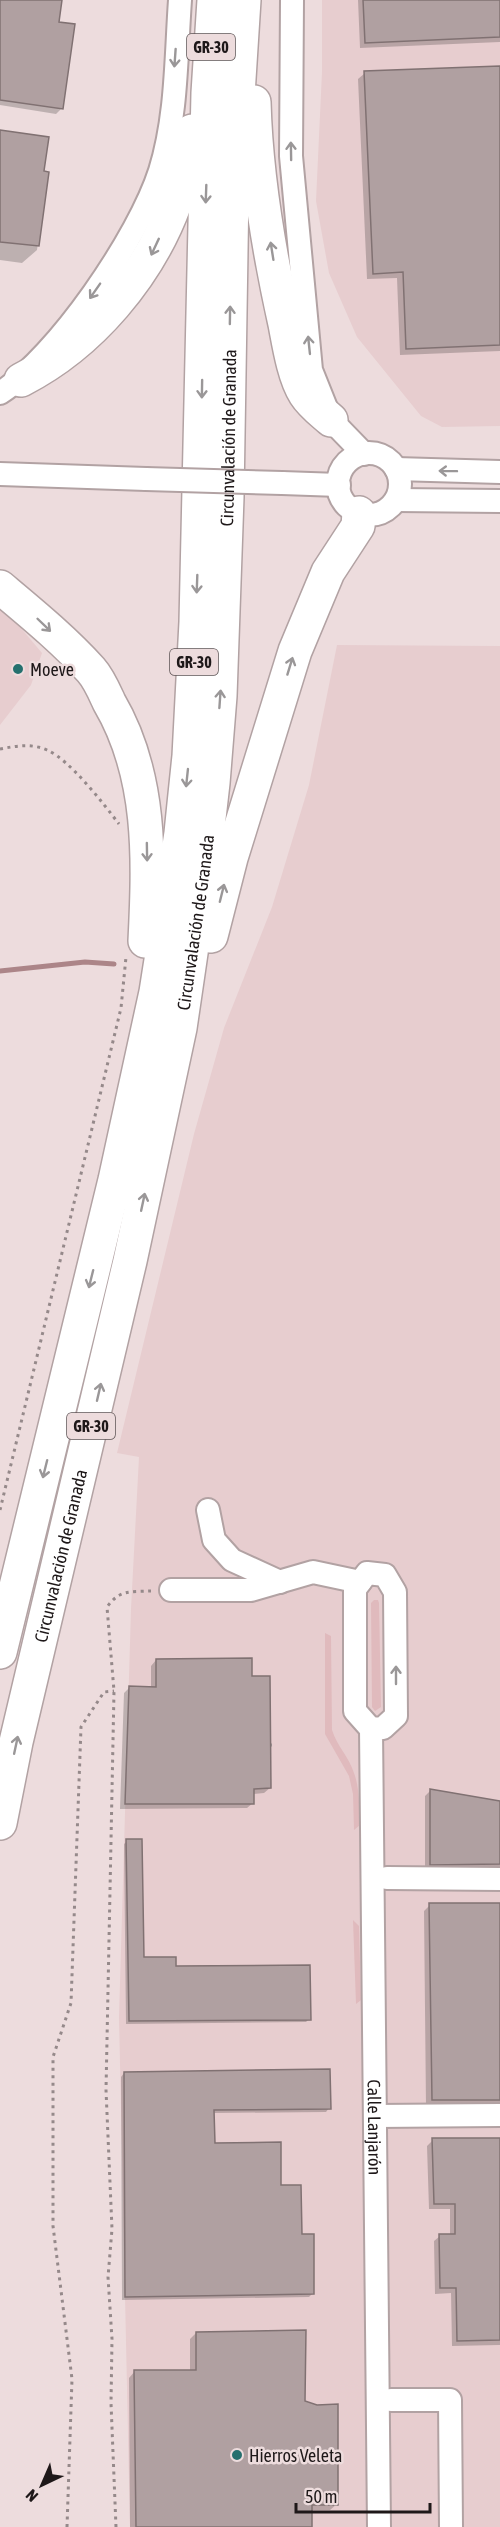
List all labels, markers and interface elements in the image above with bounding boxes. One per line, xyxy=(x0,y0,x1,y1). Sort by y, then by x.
road number: GR-30 xyxy=(187,34,235,60)
one-way arrow xyxy=(170,48,181,68)
one-way arrow xyxy=(285,141,297,161)
one-way arrow xyxy=(200,183,212,203)
one-way arrow xyxy=(148,237,160,255)
one-way arrow xyxy=(266,242,277,261)
one-way arrow xyxy=(89,282,101,299)
one-way arrow xyxy=(224,306,236,326)
one-way arrow xyxy=(303,335,314,355)
street label: Circunvalación de Granada xyxy=(215,349,240,527)
one-way arrow xyxy=(196,378,208,398)
one-way arrow xyxy=(439,465,459,477)
one-way arrow xyxy=(192,573,203,593)
one-way arrow xyxy=(37,618,52,633)
road number: GR-30 xyxy=(170,649,218,675)
one-way arrow xyxy=(286,657,297,676)
place label: Moeve xyxy=(30,659,74,680)
marker: Moeve xyxy=(11,662,25,676)
one-way arrow xyxy=(215,689,226,709)
one-way arrow xyxy=(181,768,192,788)
street label: Circunvalación de Granada xyxy=(172,833,218,1011)
one-way arrow xyxy=(141,841,152,861)
one-way arrow xyxy=(217,883,229,902)
one-way arrow xyxy=(137,1193,149,1212)
one-way arrow xyxy=(85,1269,97,1288)
one-way arrow xyxy=(93,1383,105,1402)
road number: GR-30 xyxy=(67,1413,115,1439)
one-way arrow xyxy=(38,1459,50,1478)
street label: Circunvalación de Granada xyxy=(30,1467,91,1644)
one-way arrow xyxy=(390,1666,402,1686)
one-way arrow xyxy=(11,1736,22,1756)
street label: Calle Lanjarón xyxy=(364,2079,386,2175)
place label: Hierros Veleta xyxy=(249,2445,342,2466)
marker: Hierros Veleta xyxy=(230,2448,244,2462)
north arrow xyxy=(12,2455,72,2515)
scale bar xyxy=(296,2476,430,2514)
text: N xyxy=(22,2486,41,2506)
text: 50 m xyxy=(305,2486,337,2507)

